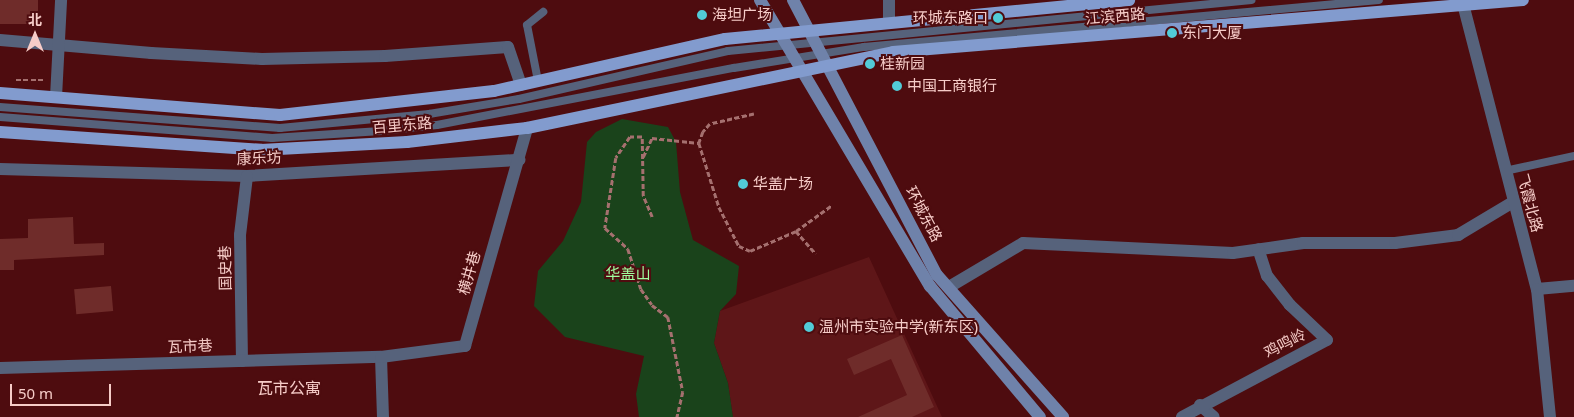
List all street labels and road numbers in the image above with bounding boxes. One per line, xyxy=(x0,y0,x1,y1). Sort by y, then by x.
street label: 江滨西路 xyxy=(1084,4,1146,28)
street label: 百里东路 xyxy=(371,113,433,137)
street label: 康乐坊 xyxy=(236,148,282,168)
street label: 飞霞北路 xyxy=(1514,172,1546,234)
street label: 环城东路 xyxy=(902,183,946,245)
street label: 国史巷 xyxy=(216,245,234,291)
street label: 横井巷 xyxy=(454,249,484,297)
street label: 鸡鸣岭 xyxy=(1261,325,1309,361)
street label: 瓦市巷 xyxy=(167,336,213,356)

